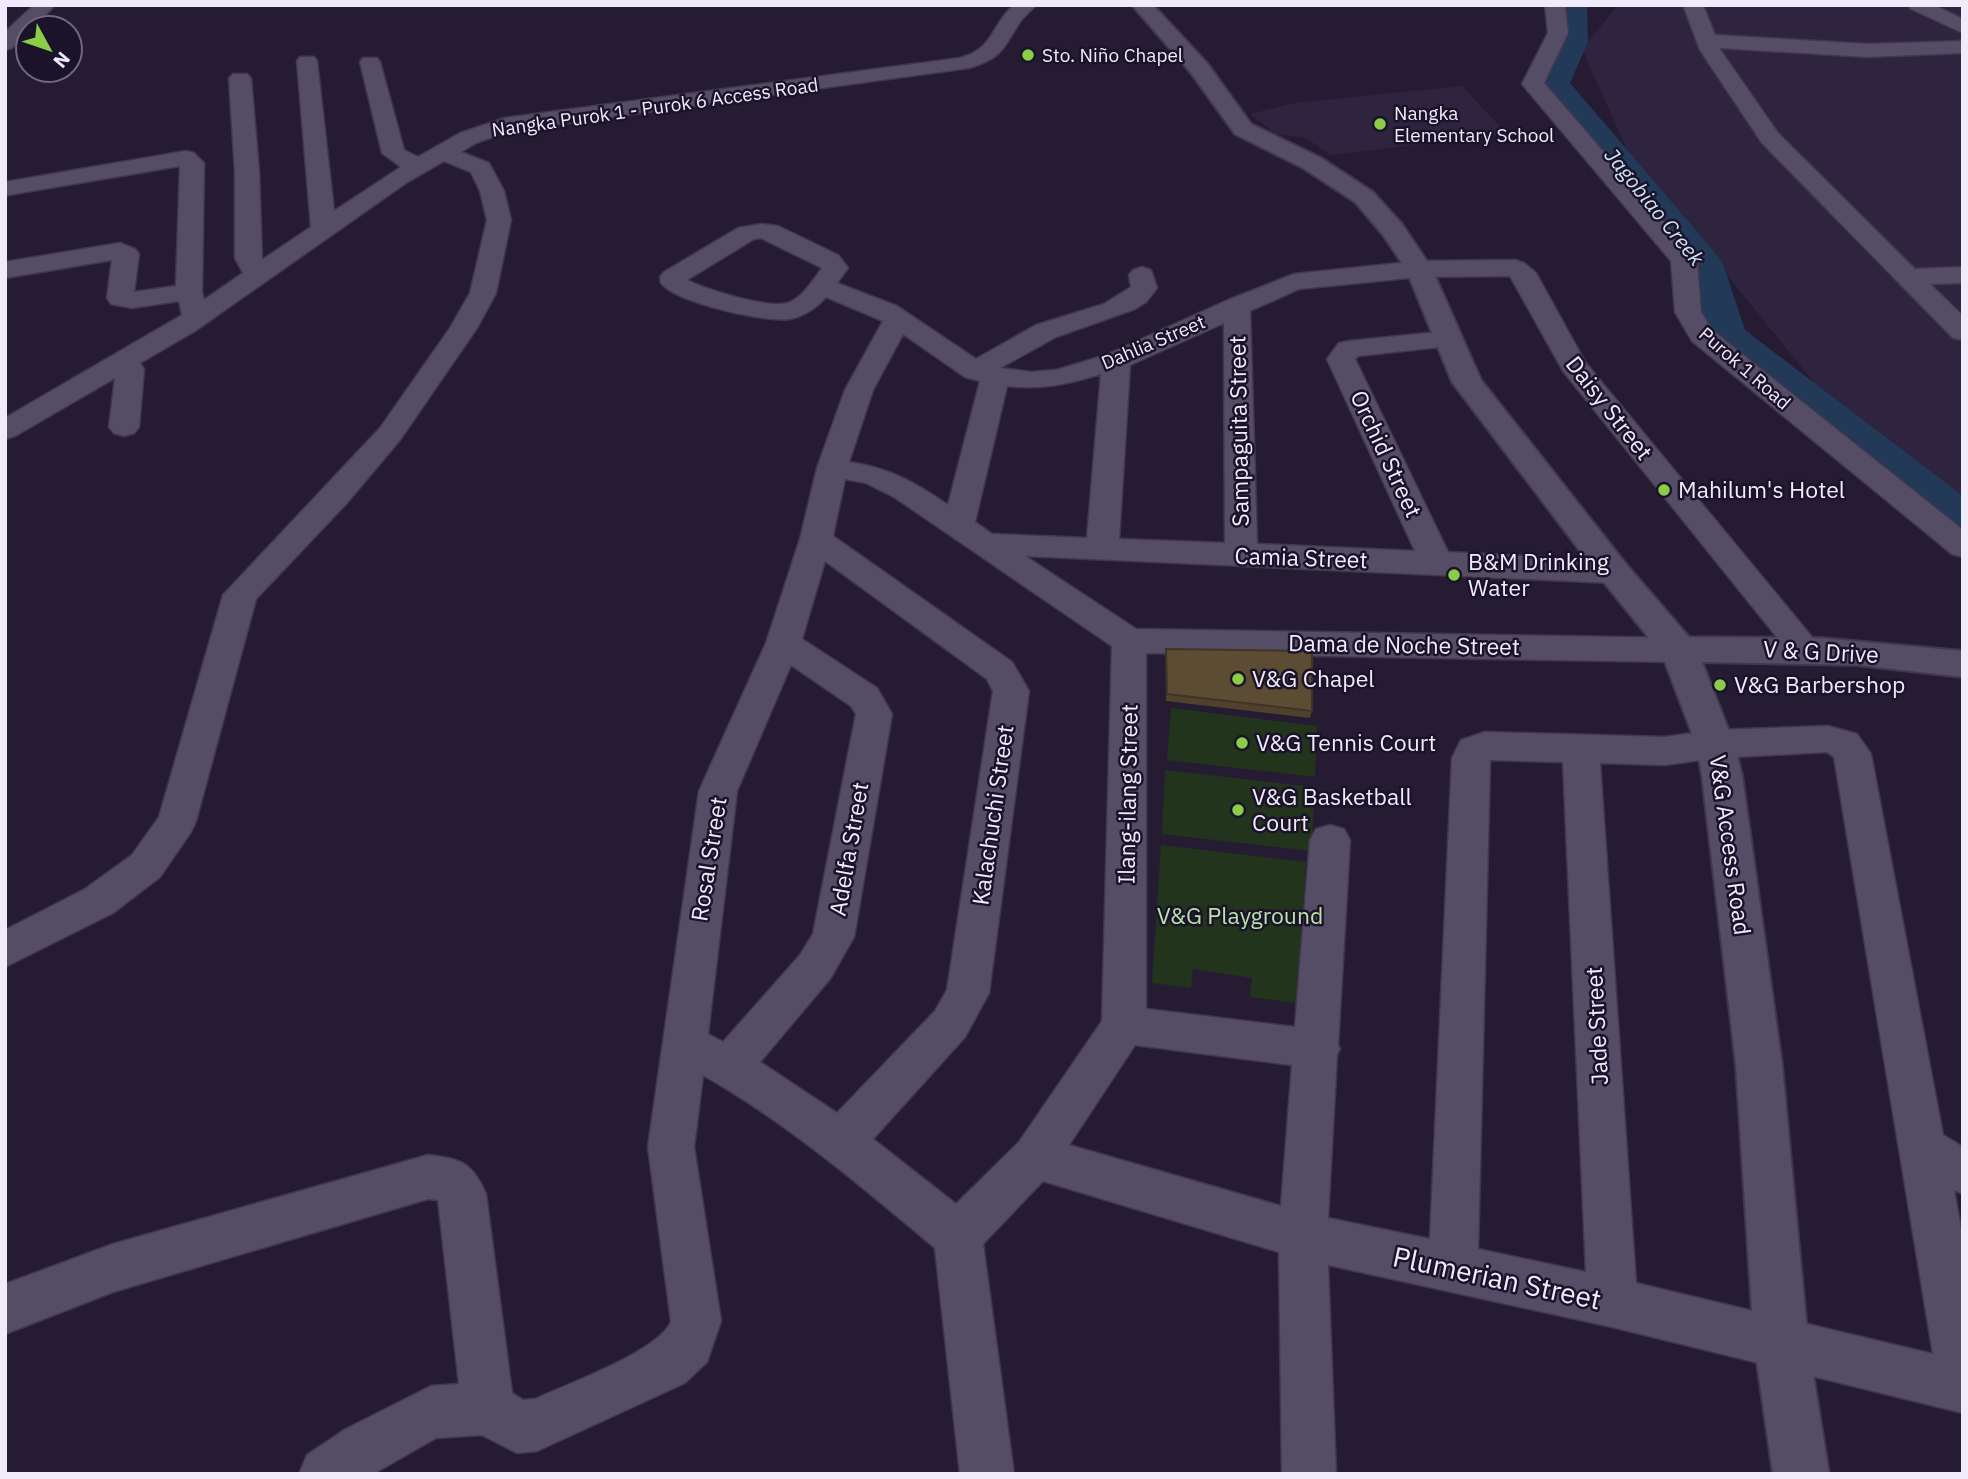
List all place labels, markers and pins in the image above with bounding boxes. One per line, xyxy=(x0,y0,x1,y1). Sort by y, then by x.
place label: Sto. Niño Chapel xyxy=(1042,43,1183,67)
marker: Sto. Niño Chapel xyxy=(1020,47,1036,63)
place label: Nangka Elementary School xyxy=(1394,101,1554,147)
marker: Nangka Elementary School xyxy=(1372,116,1388,132)
place label: Mahilum's Hotel xyxy=(1678,474,1845,504)
marker: Mahilum's Hotel xyxy=(1656,482,1672,498)
place label: B&M Drinking Water xyxy=(1468,546,1609,602)
marker: B&M Drinking Water xyxy=(1446,567,1462,583)
place label: V&G Chapel xyxy=(1252,663,1375,693)
place label: V&G Barbershop xyxy=(1734,669,1905,699)
marker: V&G Chapel xyxy=(1230,671,1246,687)
marker: V&G Barbershop xyxy=(1712,677,1728,693)
place label: V&G Tennis Court xyxy=(1256,727,1436,757)
marker: V&G Tennis Court xyxy=(1234,735,1250,751)
place label: V&G Basketball Court xyxy=(1252,781,1412,837)
marker: V&G Basketball Court xyxy=(1230,802,1246,818)

